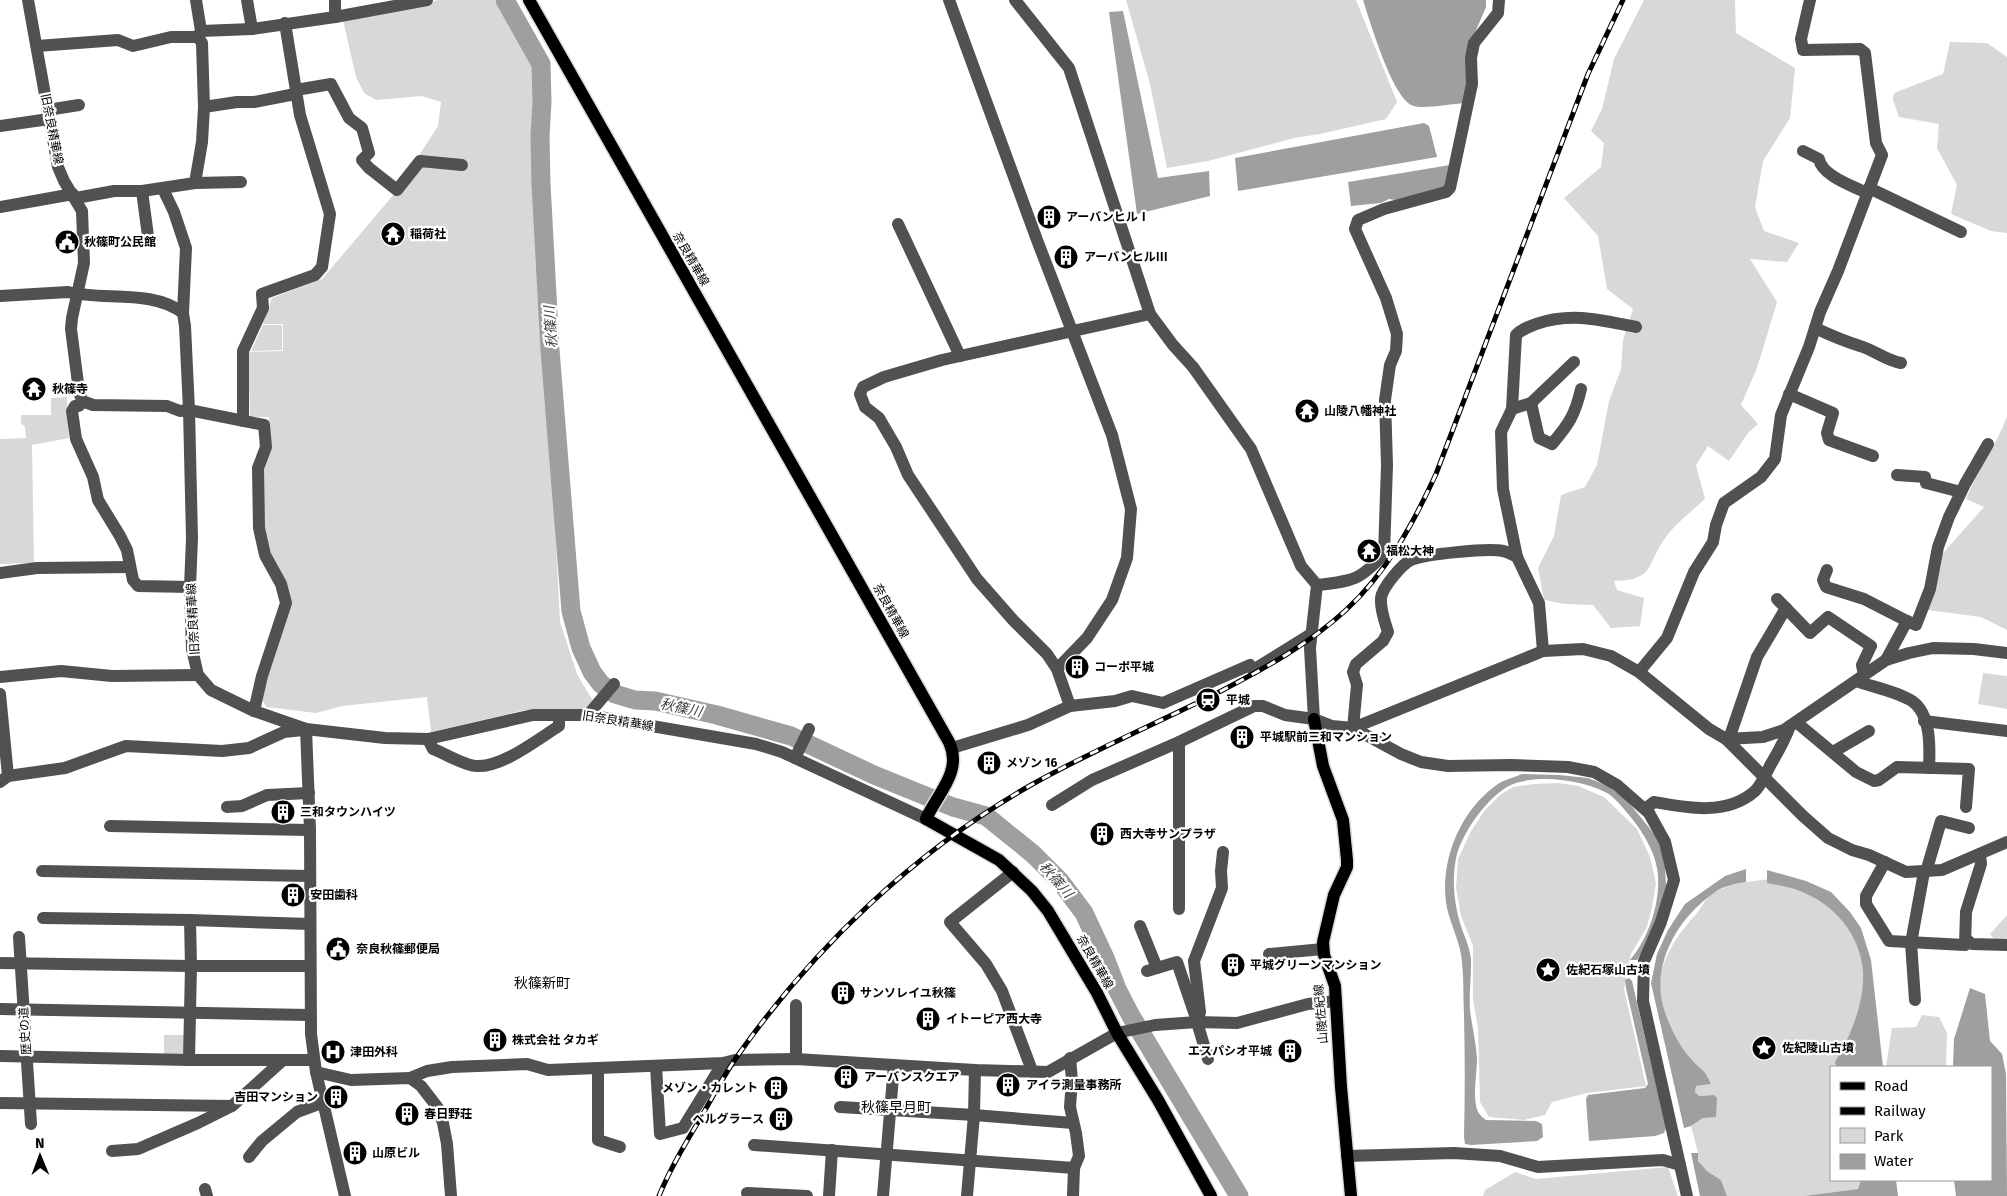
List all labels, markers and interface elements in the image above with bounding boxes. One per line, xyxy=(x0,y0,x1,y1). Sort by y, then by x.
street label: 旧奈良精華線 xyxy=(38,92,66,166)
building icon: アーバンヒルⅠ xyxy=(1036,204,1062,230)
place label: アーバンヒルⅠ xyxy=(1066,210,1150,224)
temple icon: 稲荷社 xyxy=(380,221,406,247)
place label: 稲荷社 xyxy=(410,227,446,241)
public building icon: 秋篠町公民館 xyxy=(54,229,80,255)
street label: 奈良精華線 xyxy=(670,230,712,288)
place label: 秋篠町公民館 xyxy=(84,235,156,249)
building icon: アーバンヒルⅢ xyxy=(1053,244,1079,270)
place label: アーバンヒルⅢ xyxy=(1084,250,1168,264)
water label: 秋篠川 xyxy=(541,303,561,349)
temple icon: 秋篠寺 xyxy=(21,376,47,402)
place label: 秋篠寺 xyxy=(52,382,88,396)
temple icon: 山陵八幡神社 xyxy=(1294,398,1320,424)
place label: 山陵八幡神社 xyxy=(1324,404,1396,418)
temple icon: 福松大神 xyxy=(1356,538,1382,564)
place label: 福松大神 xyxy=(1386,544,1434,558)
street label: 奈良精華線 xyxy=(870,581,912,641)
street label: 旧奈良精華線 xyxy=(184,583,202,655)
building icon: コーポ平城 xyxy=(1064,654,1090,680)
place label: コーポ平城 xyxy=(1094,660,1154,674)
station icon: 平城 xyxy=(1195,687,1221,713)
place label: 平城 xyxy=(1226,693,1250,707)
water label: 秋篠川 xyxy=(659,695,705,721)
street label: 旧奈良精華線 xyxy=(581,708,655,734)
building icon: 平城駅前三和マンション xyxy=(1229,724,1255,750)
place label: 平城駅前三和マンション xyxy=(1260,730,1392,744)
building icon: メゾン 16 xyxy=(976,750,1002,776)
place label: メゾン 16 xyxy=(1006,756,1057,770)
building icon: 三和タウンハイツ xyxy=(270,799,296,825)
place label: 三和タウンハイツ xyxy=(300,805,396,819)
building icon: 西大寺サンプラザ xyxy=(1089,821,1115,847)
place label: 西大寺サンプラザ xyxy=(1120,827,1216,841)
water label: 秋篠川 xyxy=(1036,859,1078,903)
building icon: 安田歯科 xyxy=(280,882,306,908)
place label: 安田歯科 xyxy=(310,888,358,902)
street label: 奈良精華線 xyxy=(1074,933,1116,991)
public building icon: 奈良秋篠郵便局 xyxy=(325,936,351,962)
place label: 奈良秋篠郵便局 xyxy=(356,942,440,956)
building icon: 平城グリーンマンション xyxy=(1220,952,1246,978)
place icon: 佐紀石塚山古墳 xyxy=(1535,957,1561,983)
place label: 平城グリーンマンション xyxy=(1250,958,1381,972)
place label: 佐紀石塚山古墳 xyxy=(1566,963,1650,977)
district label: 秋篠新町 xyxy=(514,975,570,992)
building icon: サンソレイユ秋篠 xyxy=(830,980,856,1006)
street label: 山陵佐紀線 xyxy=(1311,983,1331,1045)
place label: サンソレイユ秋篠 xyxy=(860,986,956,1000)
building icon: イトーピア西大寺 xyxy=(915,1006,941,1032)
street label: 歴史の道 xyxy=(16,1007,34,1055)
place label: イトーピア西大寺 xyxy=(946,1012,1042,1026)
building icon: 株式会社 タカギ xyxy=(482,1027,508,1053)
place label: 株式会社 タカギ xyxy=(512,1033,599,1047)
place icon: 佐紀陵山古墳 xyxy=(1751,1035,1777,1061)
building icon: エスパシオ平城 xyxy=(1277,1038,1303,1064)
hospital icon: 津田外科 xyxy=(320,1039,346,1065)
place label: 佐紀陵山古墳 xyxy=(1782,1041,1854,1055)
place label: エスパシオ平城 xyxy=(1188,1044,1272,1058)
place label: 津田外科 xyxy=(350,1045,398,1059)
building icon: アーバンスクエア xyxy=(833,1064,859,1090)
legend xyxy=(1830,1066,1992,1181)
place label: アーバンスクエア xyxy=(864,1070,960,1084)
building icon: アイラ測量事務所 xyxy=(995,1072,1021,1098)
building icon: メゾン・カレント xyxy=(763,1075,789,1101)
text: Road xyxy=(1874,1077,1909,1095)
place label: アイラ測量事務所 xyxy=(1026,1078,1121,1092)
place label: メゾン・カレント xyxy=(662,1081,758,1095)
building icon: 吉田マンション xyxy=(323,1084,349,1110)
place label: 吉田マンション xyxy=(234,1090,318,1104)
district label: 秋篠早月町 xyxy=(861,1099,931,1116)
building icon: 春日野荘 xyxy=(394,1101,420,1127)
text: Railway xyxy=(1874,1102,1926,1120)
building icon: ベルグラース xyxy=(768,1106,794,1132)
place label: 春日野荘 xyxy=(424,1107,472,1121)
place label: ベルグラース xyxy=(693,1112,764,1126)
text: Park xyxy=(1874,1127,1904,1145)
north arrow xyxy=(15,1131,65,1181)
text: N xyxy=(35,1135,45,1152)
building icon: 山原ビル xyxy=(342,1140,368,1166)
place label: 山原ビル xyxy=(372,1146,420,1160)
text: Water xyxy=(1874,1152,1913,1170)

